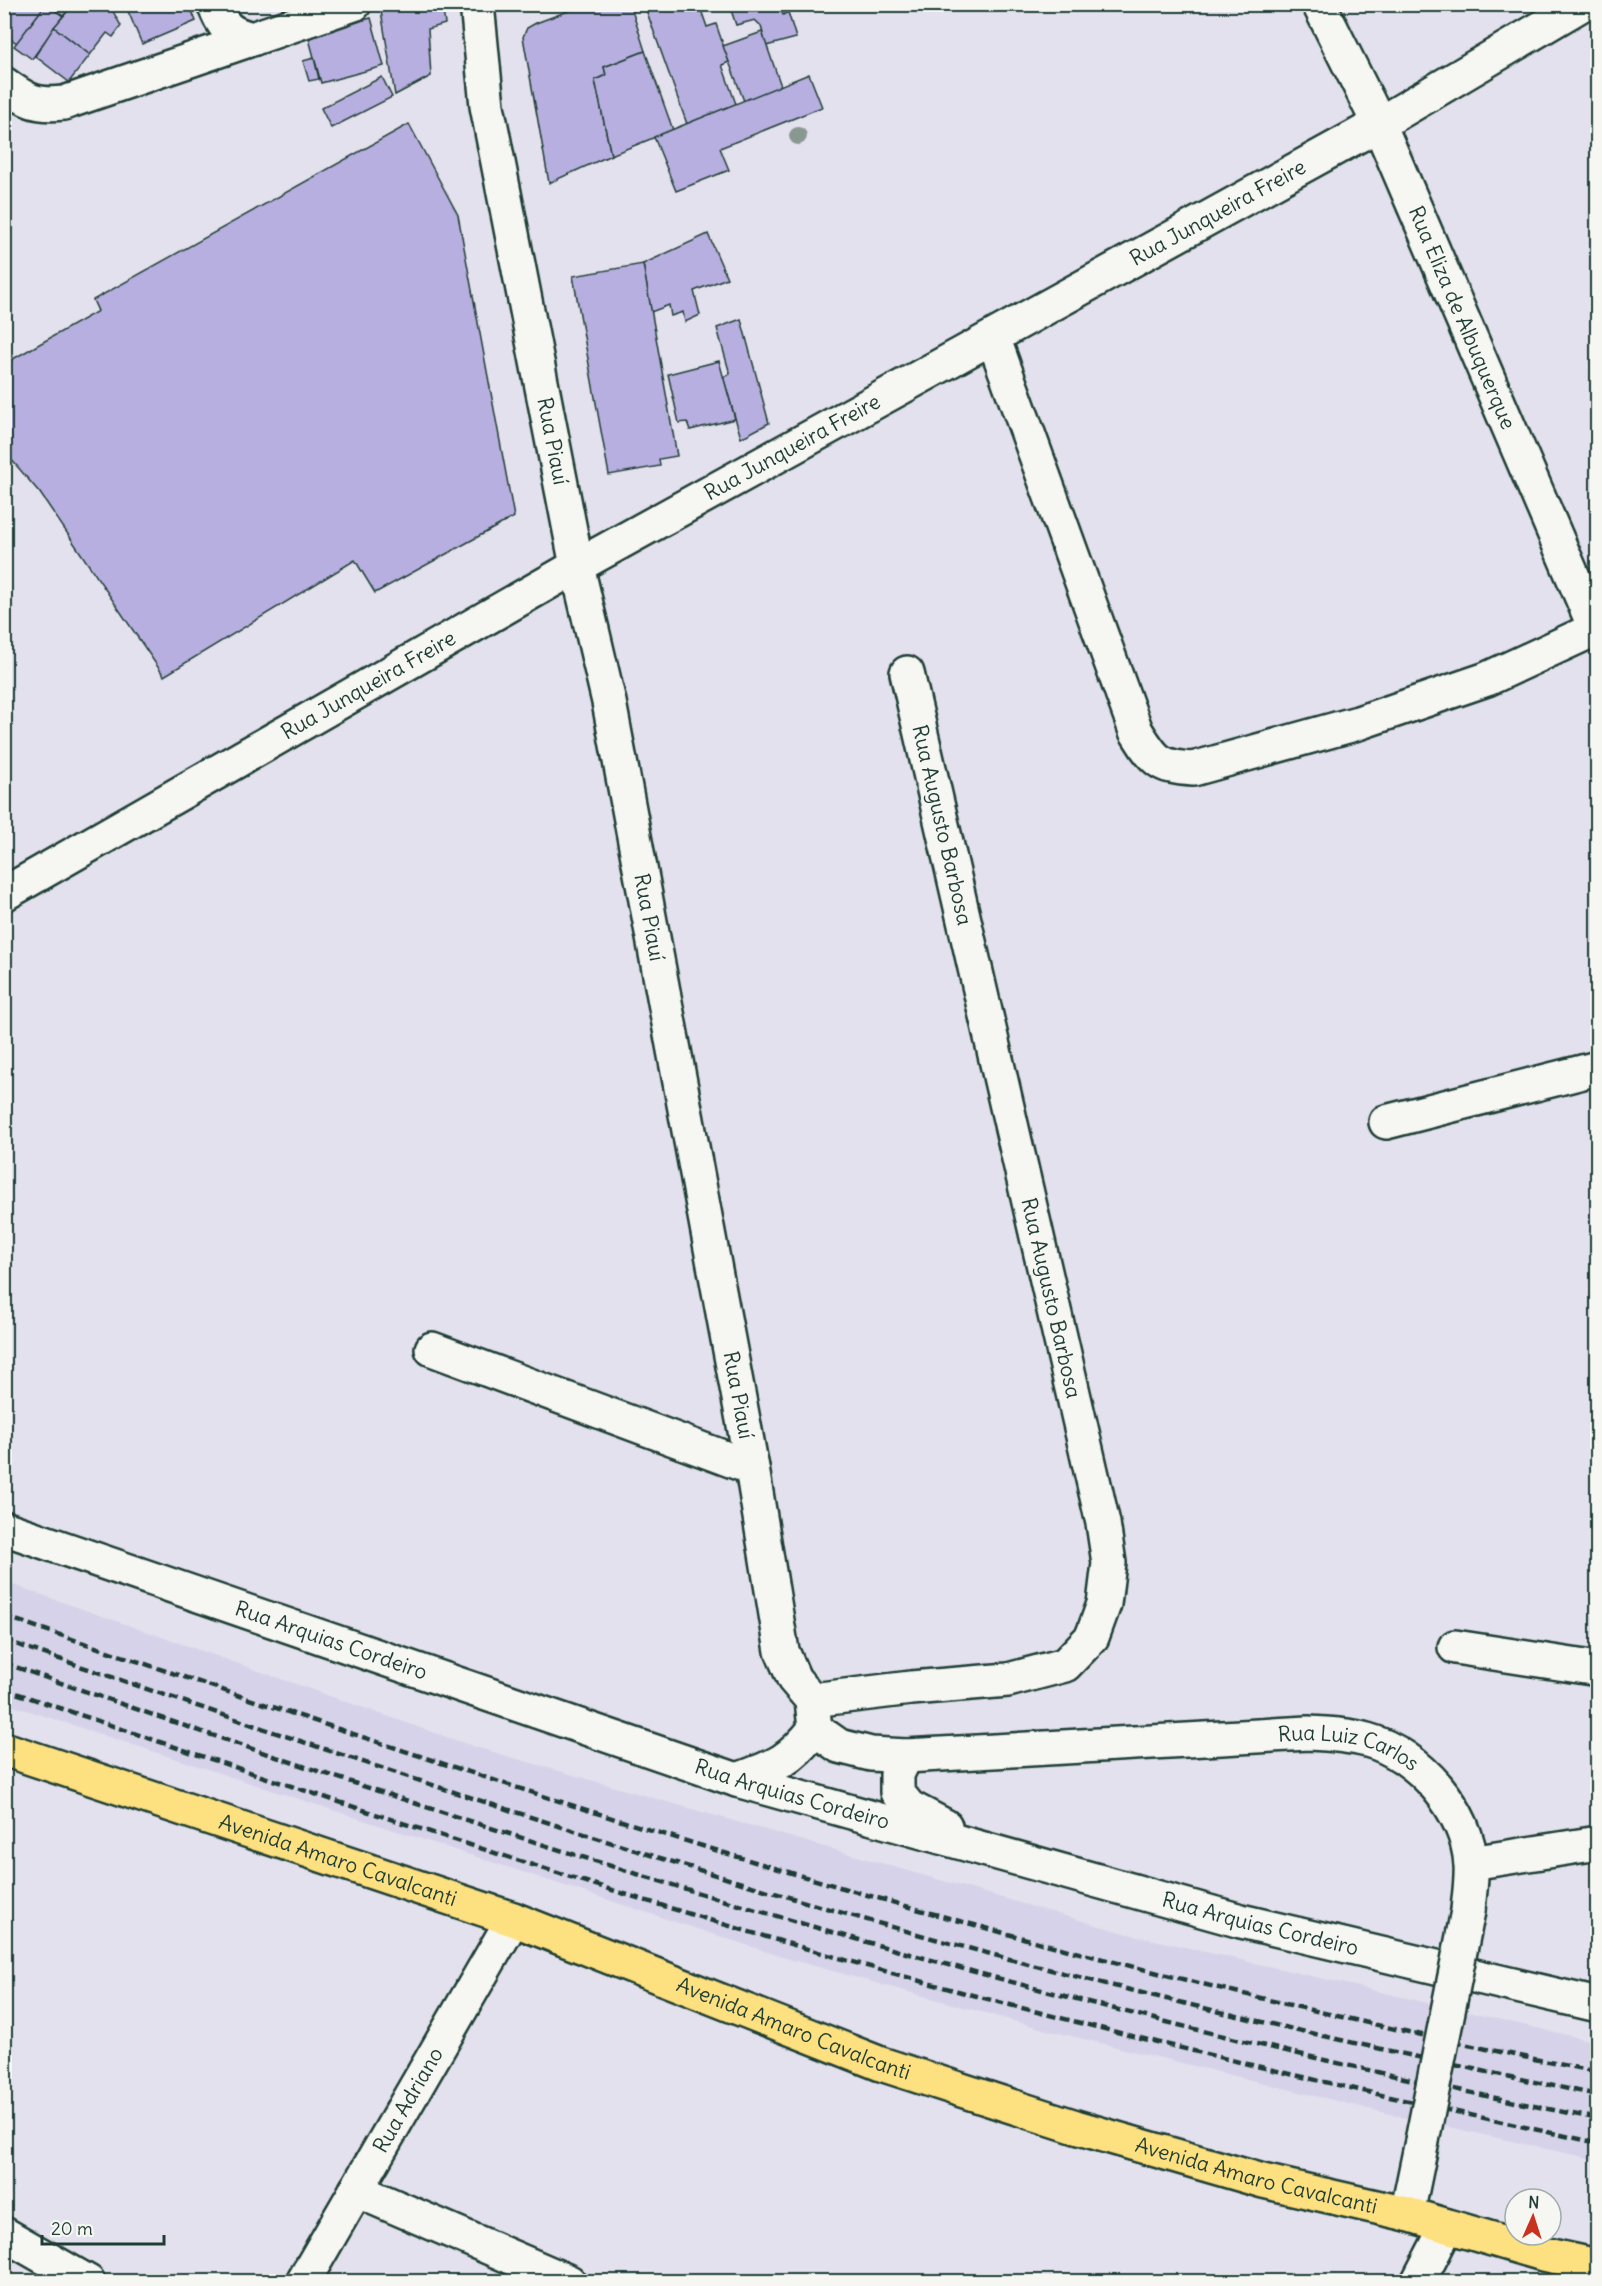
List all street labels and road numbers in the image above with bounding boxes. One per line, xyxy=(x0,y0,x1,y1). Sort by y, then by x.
street label: Rua Junqueira Freire xyxy=(1125,153,1310,272)
street label: Rua Eliza de Albuquerque xyxy=(1403,202,1522,433)
street label: Rua Junqueira Freire xyxy=(699,388,885,506)
street label: Rua Piauí xyxy=(531,395,575,487)
street label: Rua Junqueira Freire xyxy=(276,624,460,746)
street label: Rua Augusto Barbosa xyxy=(906,722,979,928)
street label: Rua Piauí xyxy=(628,871,671,964)
street label: Rua Augusto Barbosa xyxy=(1015,1195,1088,1401)
street label: Rua Piauí xyxy=(717,1349,760,1441)
street label: Rua Arquias Cordeiro xyxy=(232,1594,431,1686)
street label: Rua Luiz Carlos xyxy=(1277,1719,1425,1777)
street label: Rua Arquias Cordeiro xyxy=(691,1752,893,1835)
street label: Avenida Amaro Cavalcanti xyxy=(216,1808,460,1912)
street label: Rua Arquias Cordeiro xyxy=(1159,1886,1361,1961)
street label: Avenida Amaro Cavalcanti xyxy=(673,1971,914,2086)
street label: Rua Adriano xyxy=(367,2042,449,2158)
street label: Avenida Amaro Cavalcanti xyxy=(1132,2131,1380,2220)

